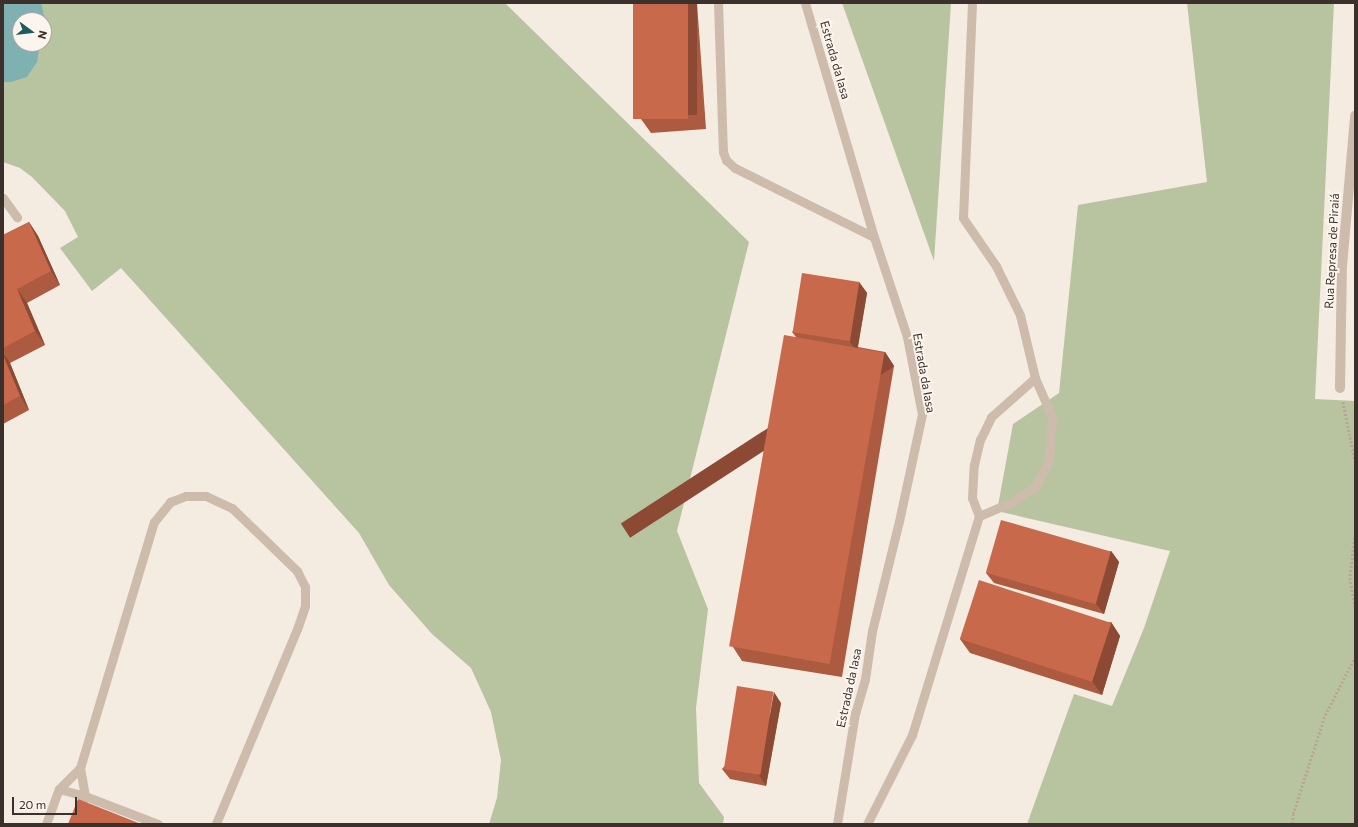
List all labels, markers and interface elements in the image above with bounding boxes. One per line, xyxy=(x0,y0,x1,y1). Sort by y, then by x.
north arrow xyxy=(12,12,52,52)
street label: Estrada da Iasa xyxy=(817,19,853,101)
text: N xyxy=(36,29,50,41)
street label: Rua Represa de Piraiá xyxy=(1322,193,1342,309)
street label: Estrada da Iasa xyxy=(910,332,938,414)
street label: Estrada da Iasa xyxy=(834,647,864,729)
scale bar xyxy=(14,789,79,815)
text: 20 m xyxy=(19,797,46,811)

